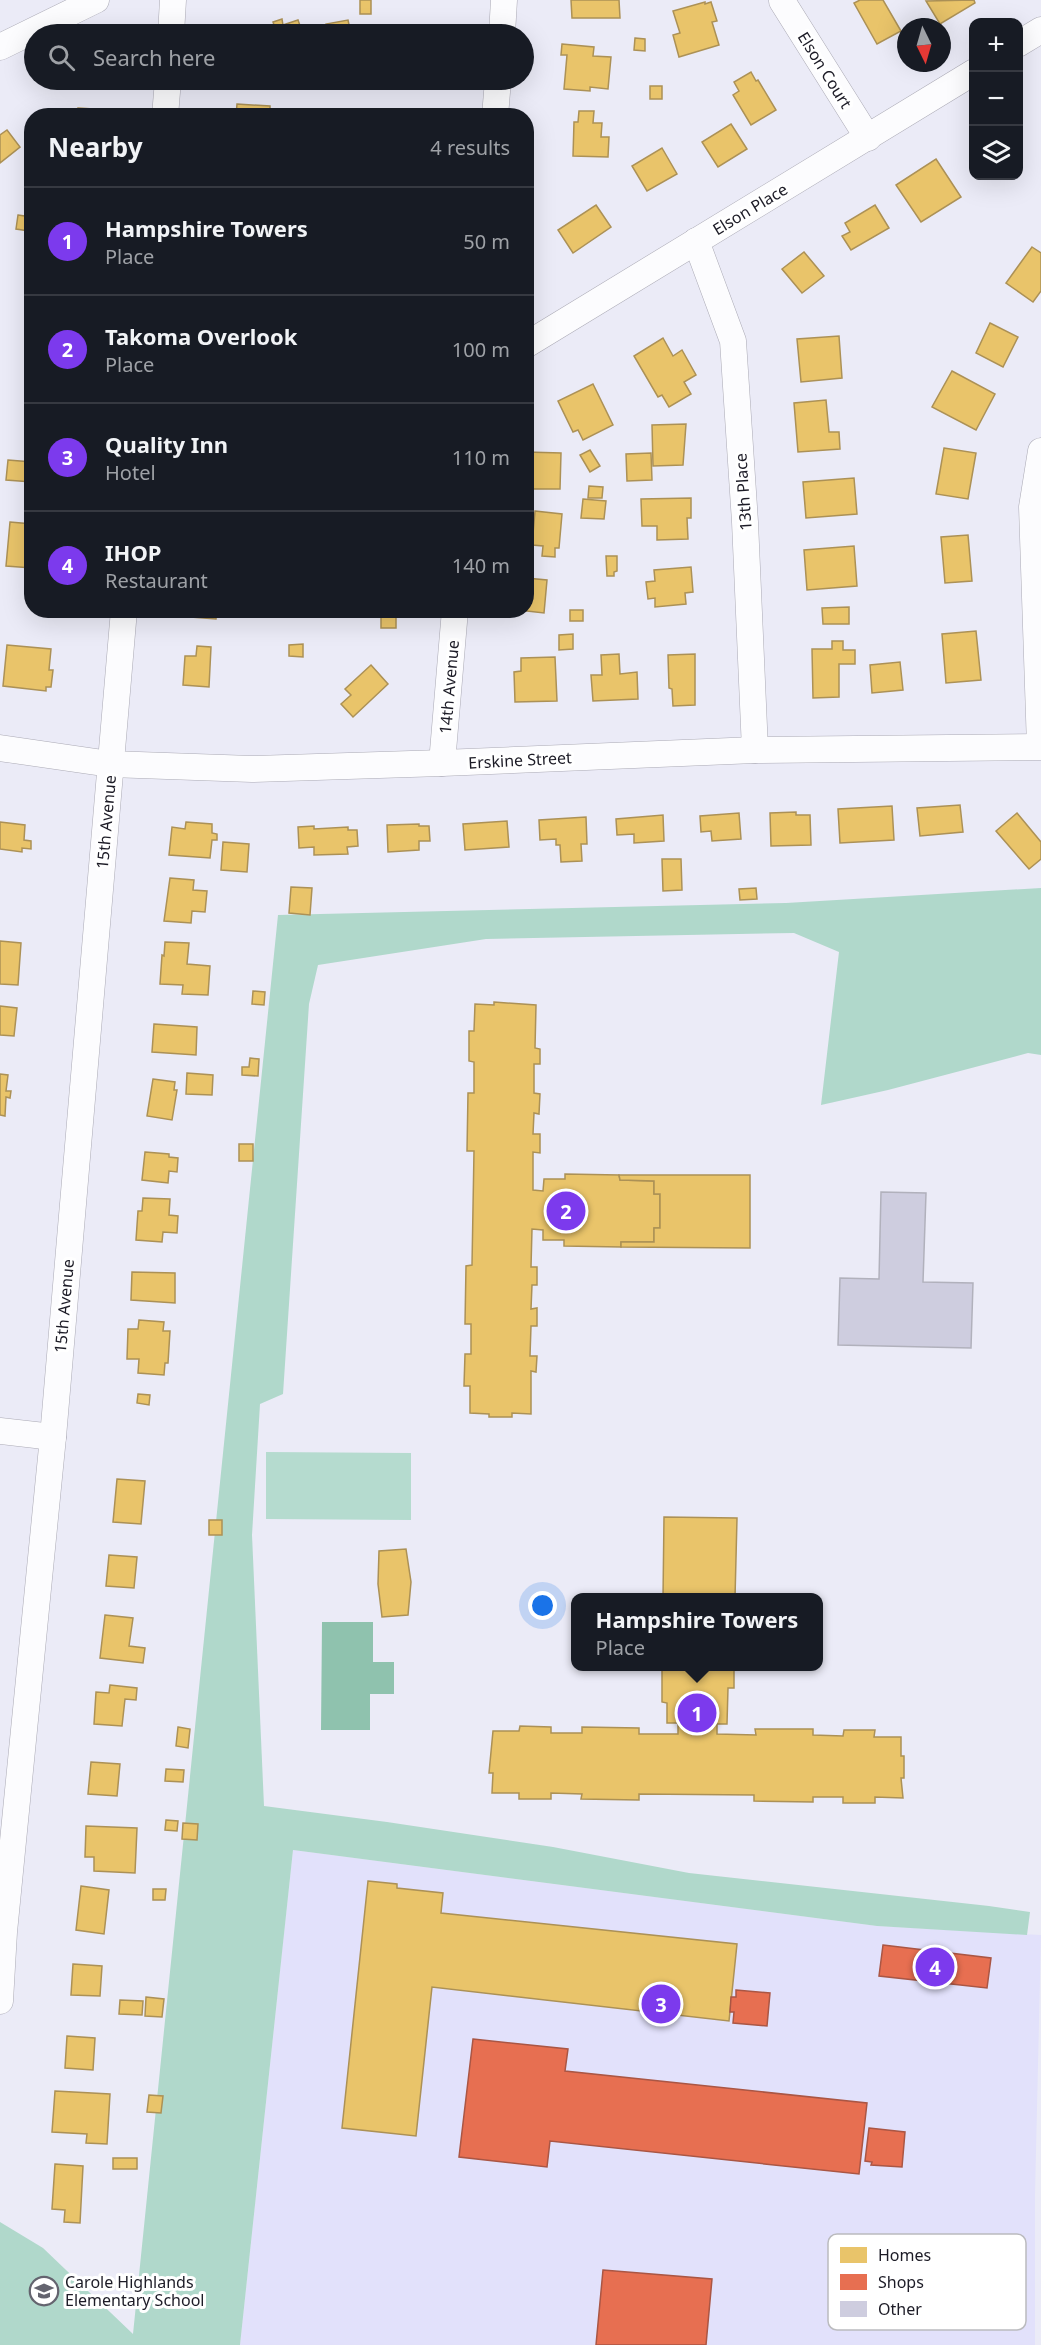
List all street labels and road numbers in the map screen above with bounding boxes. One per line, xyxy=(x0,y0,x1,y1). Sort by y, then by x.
street label: Elson Court xyxy=(793,27,857,113)
street label: Elson Place xyxy=(708,178,792,240)
street label: 13th Place xyxy=(729,453,757,531)
street label: 14th Avenue xyxy=(434,639,464,735)
street label: Erskine Street xyxy=(468,746,573,774)
street label: 15th Avenue xyxy=(91,774,121,870)
street label: 15th Avenue xyxy=(49,1258,79,1354)

